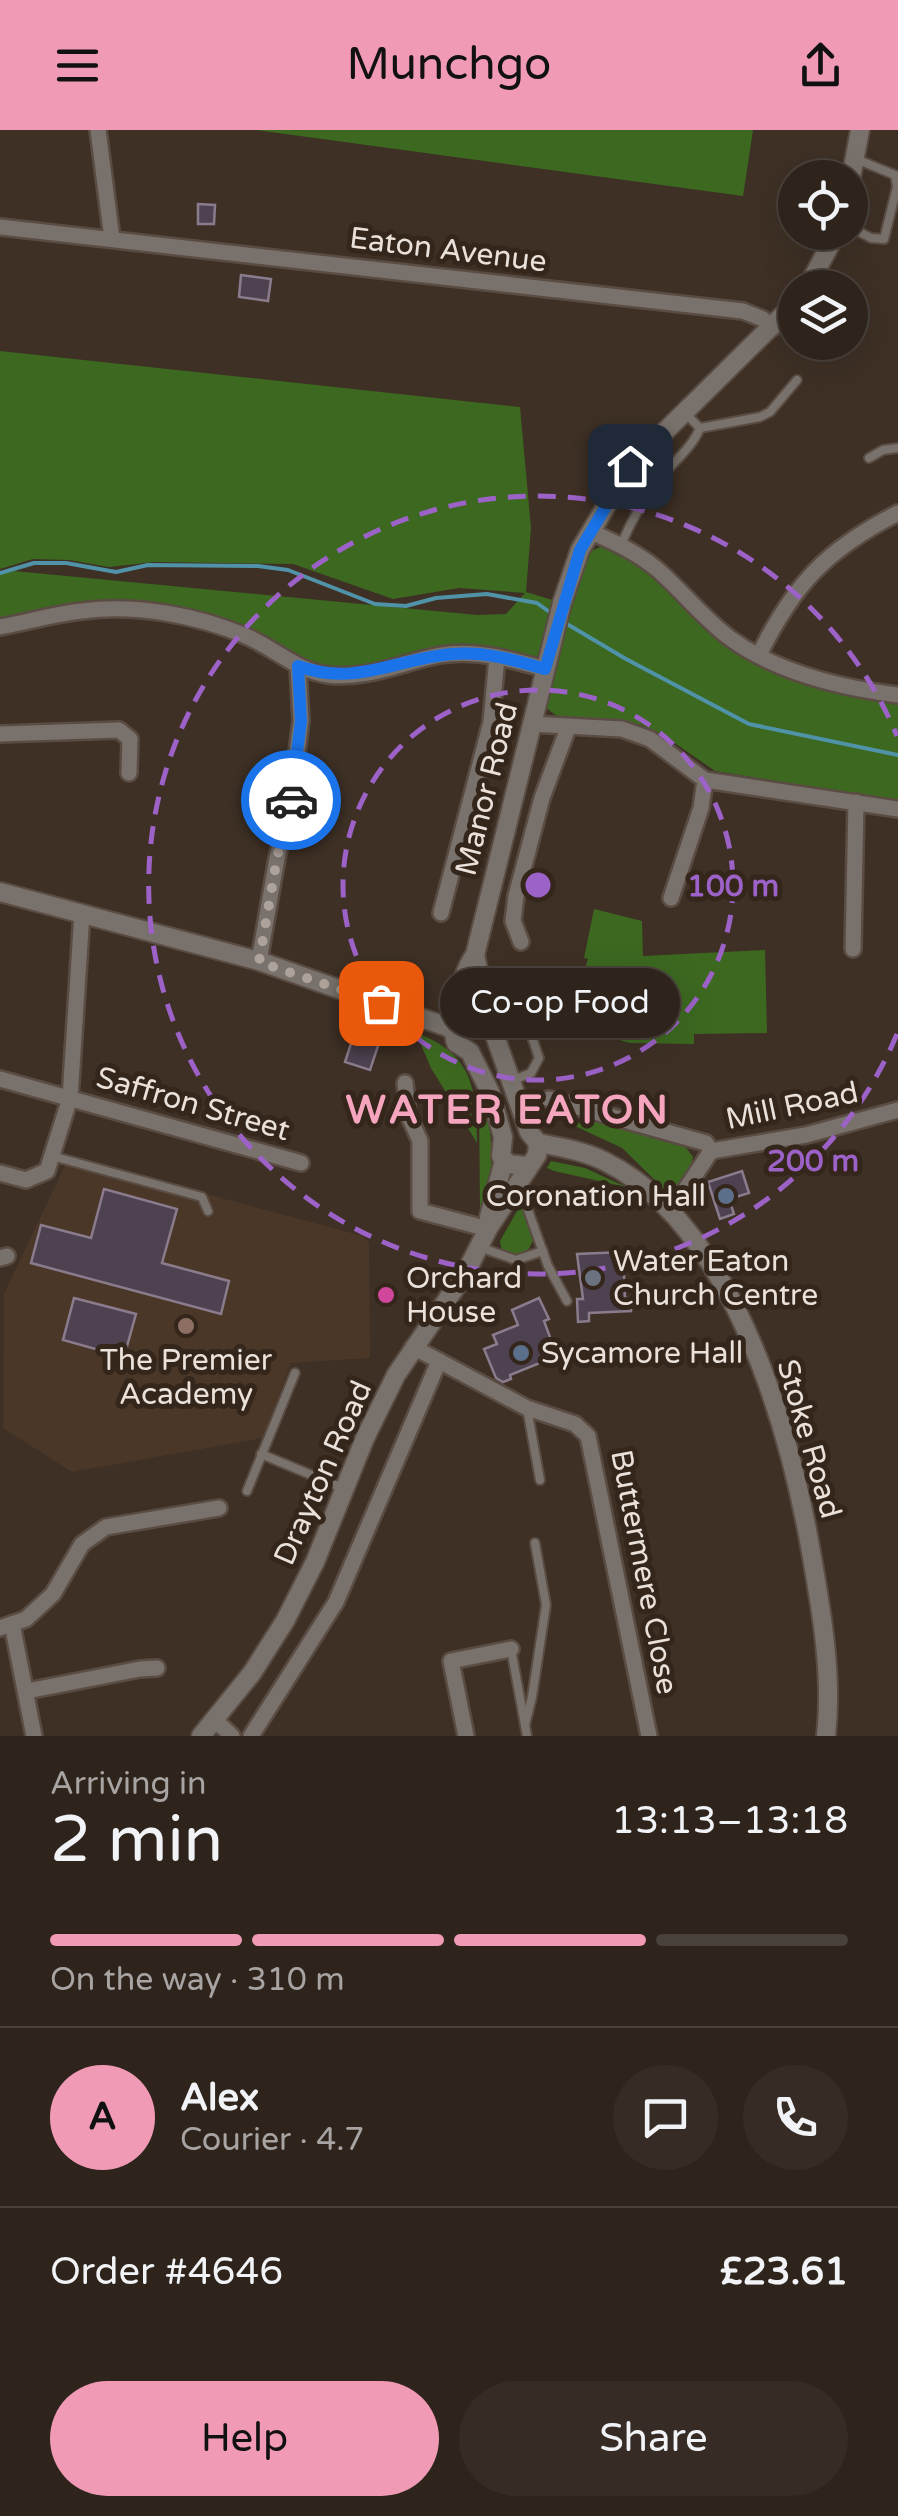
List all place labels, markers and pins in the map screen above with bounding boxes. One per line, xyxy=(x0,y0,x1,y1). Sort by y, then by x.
pin xyxy=(588,424,673,509)
centre of rings xyxy=(520,867,556,903)
pin xyxy=(339,961,424,1046)
callout: Co-op Food xyxy=(441,968,681,1038)
place label: Coronation Hall xyxy=(486,1178,706,1215)
marker: Coronation Hall xyxy=(715,1185,737,1207)
place label: Water Eaton Church Centre xyxy=(613,1243,818,1314)
place label: Orchard House xyxy=(406,1260,522,1331)
marker: Water Eaton Church Centre xyxy=(582,1267,604,1289)
marker: Orchard House xyxy=(375,1284,397,1306)
marker: The Premier Academy xyxy=(175,1315,197,1337)
place label: Sycamore Hall xyxy=(541,1335,743,1372)
place label: The Premier Academy xyxy=(100,1342,273,1413)
marker: Sycamore Hall xyxy=(510,1342,532,1364)

